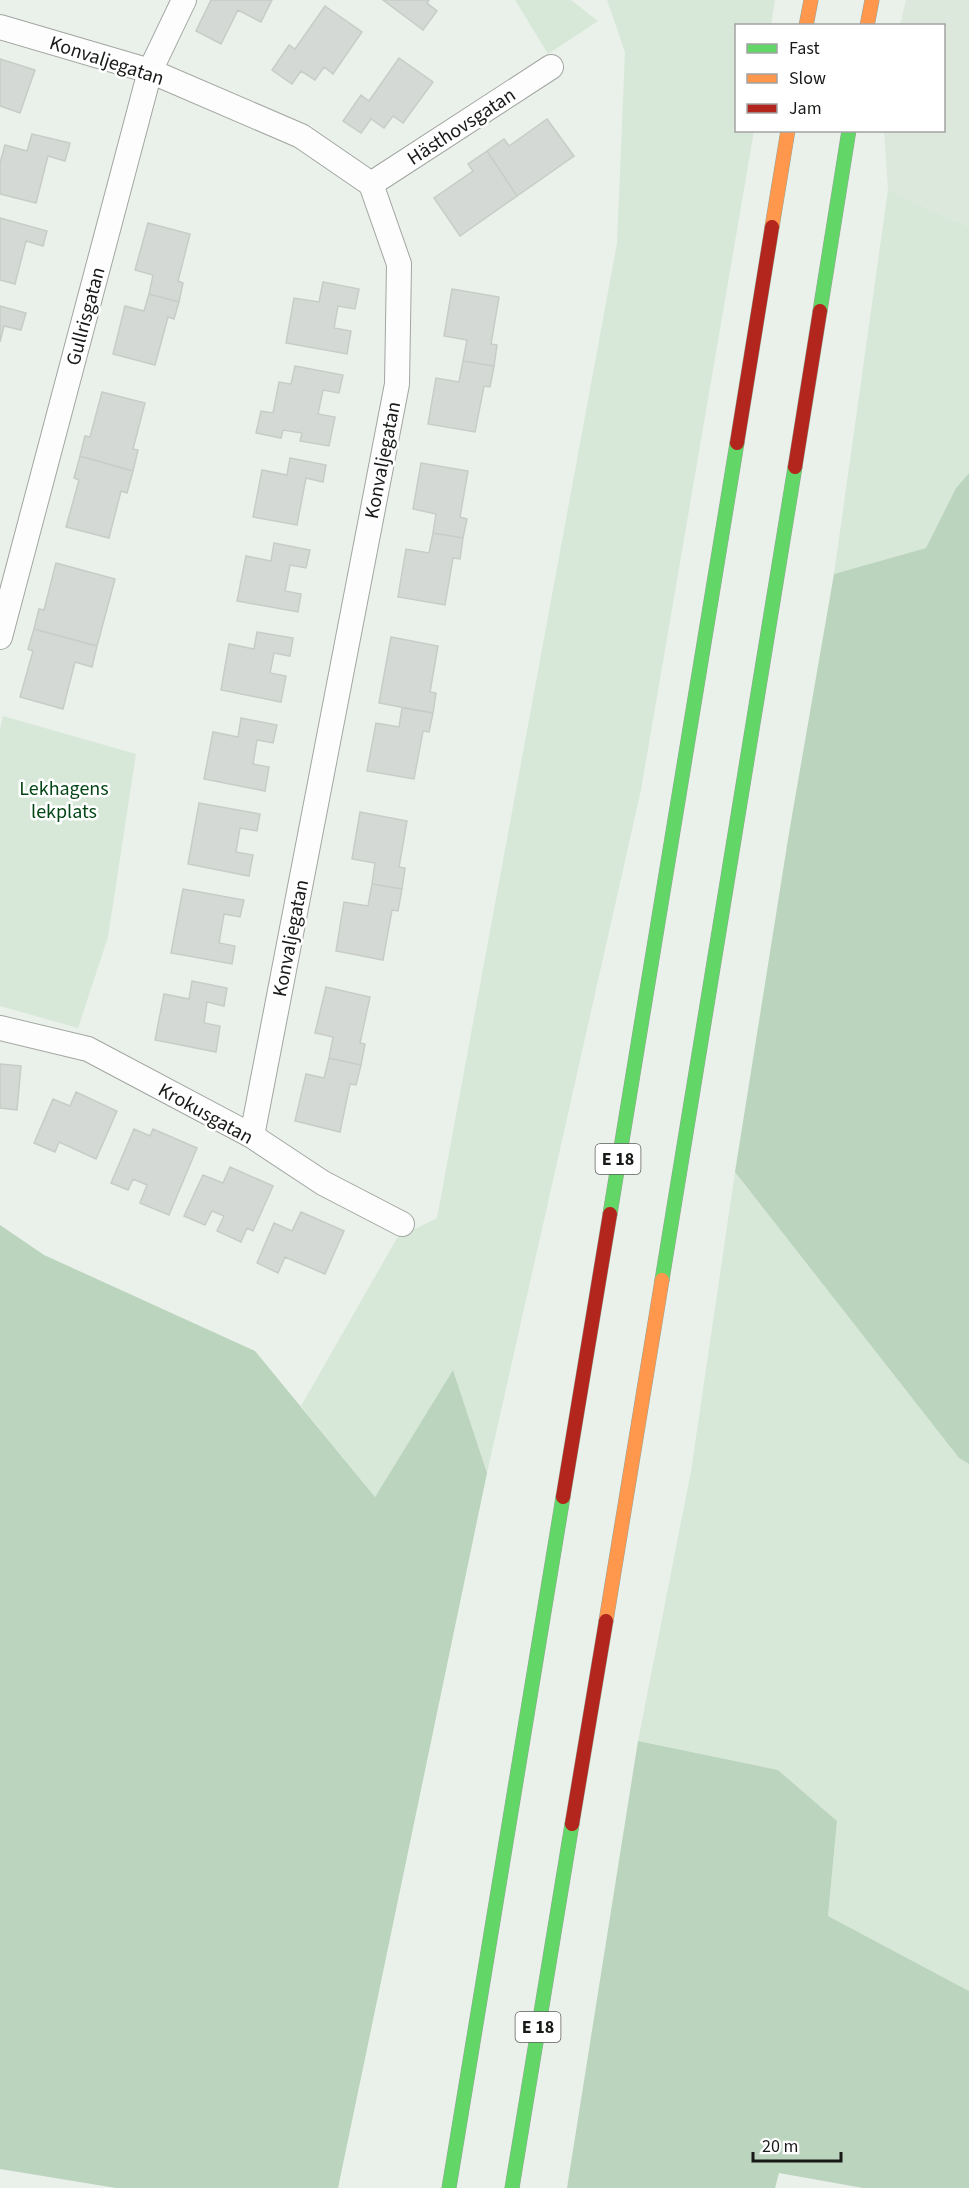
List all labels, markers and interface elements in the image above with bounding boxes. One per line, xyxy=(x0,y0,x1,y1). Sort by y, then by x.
legend xyxy=(735,24,945,132)
street label: Konvaljegatan xyxy=(46,29,168,93)
text: Fast xyxy=(789,36,820,61)
text: Slow xyxy=(789,66,826,91)
street label: Hästhovsgatan xyxy=(402,81,521,172)
text: Jam xyxy=(789,96,822,121)
street label: Gullrisgatan xyxy=(59,264,113,368)
street label: Konvaljegatan xyxy=(358,399,408,521)
park label: Lekhagens lekplats xyxy=(19,775,109,826)
street label: Konvaljegatan xyxy=(266,877,316,999)
street label: Krokusgatan xyxy=(153,1076,258,1152)
road number: E 18 xyxy=(596,1144,640,1174)
road number: E 18 xyxy=(516,2012,560,2042)
scale bar xyxy=(753,2125,842,2163)
text: 20 m xyxy=(762,2134,798,2159)

